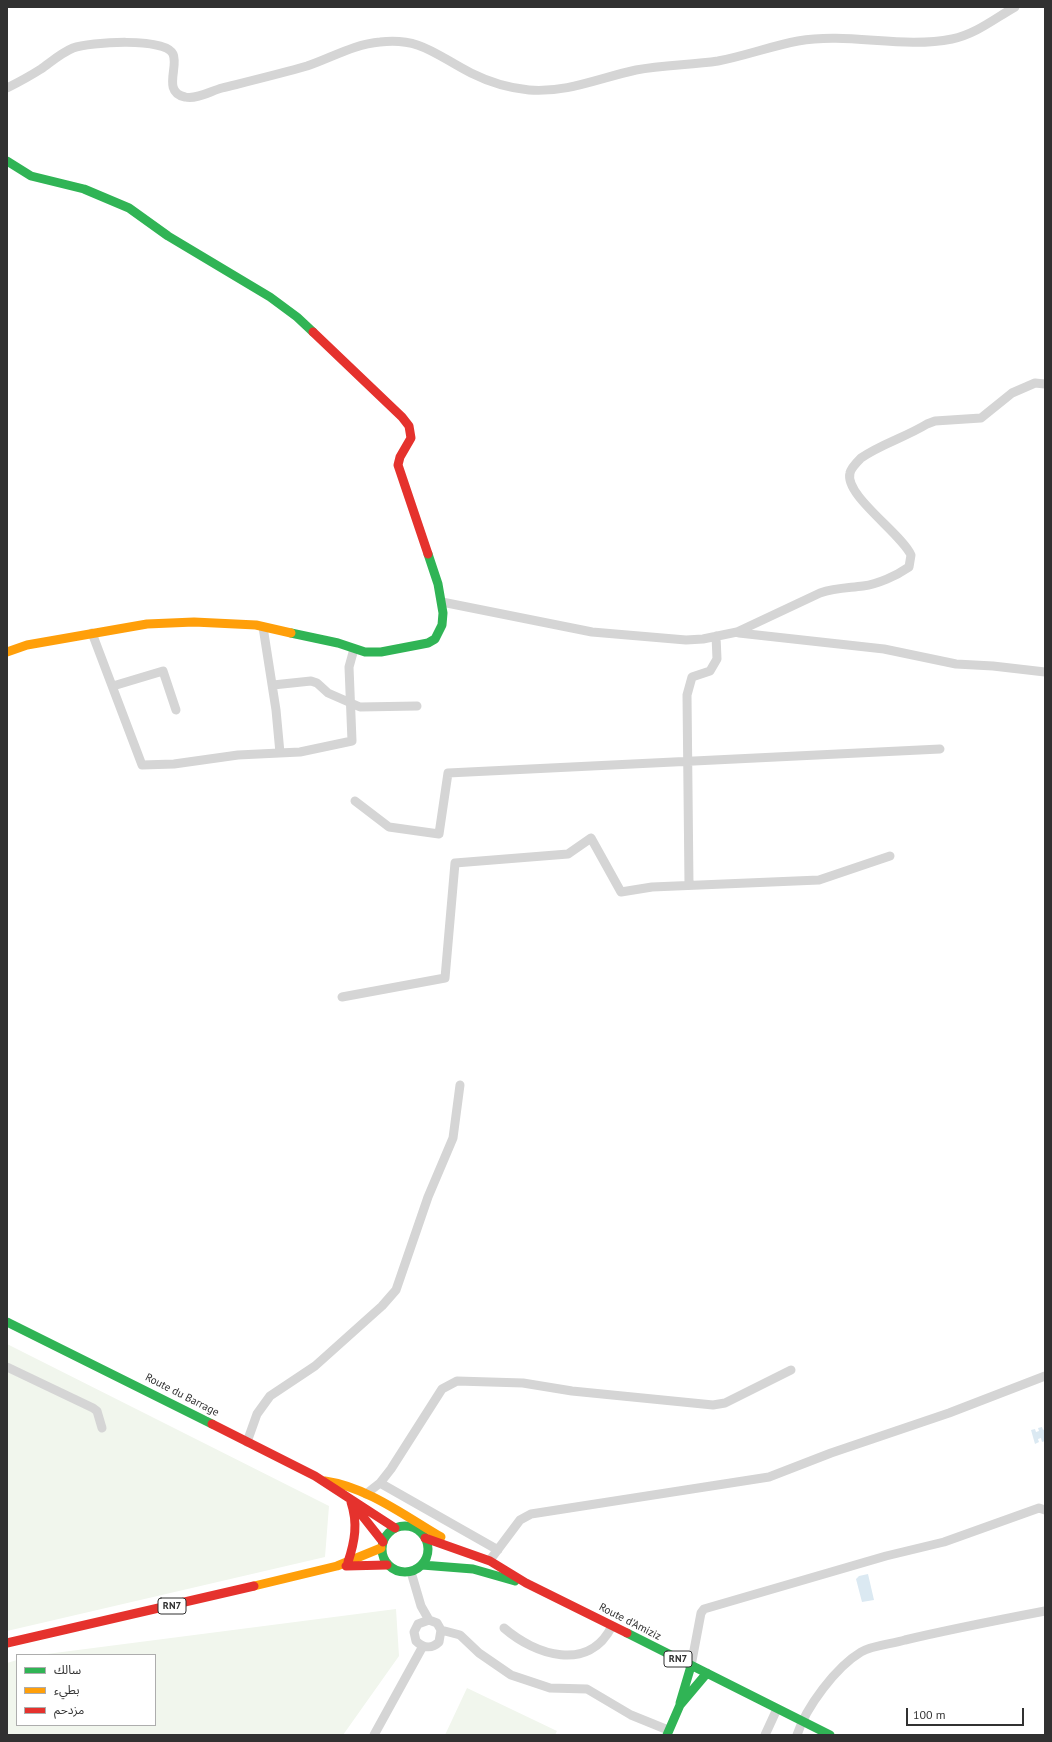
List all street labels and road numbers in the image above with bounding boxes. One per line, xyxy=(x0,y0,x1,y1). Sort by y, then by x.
street label: Route du Barrage xyxy=(143,1371,221,1419)
road number: RN7 xyxy=(158,1598,186,1614)
street label: Route d'Amiziz xyxy=(597,1601,663,1643)
road number: RN7 xyxy=(664,1651,692,1667)

